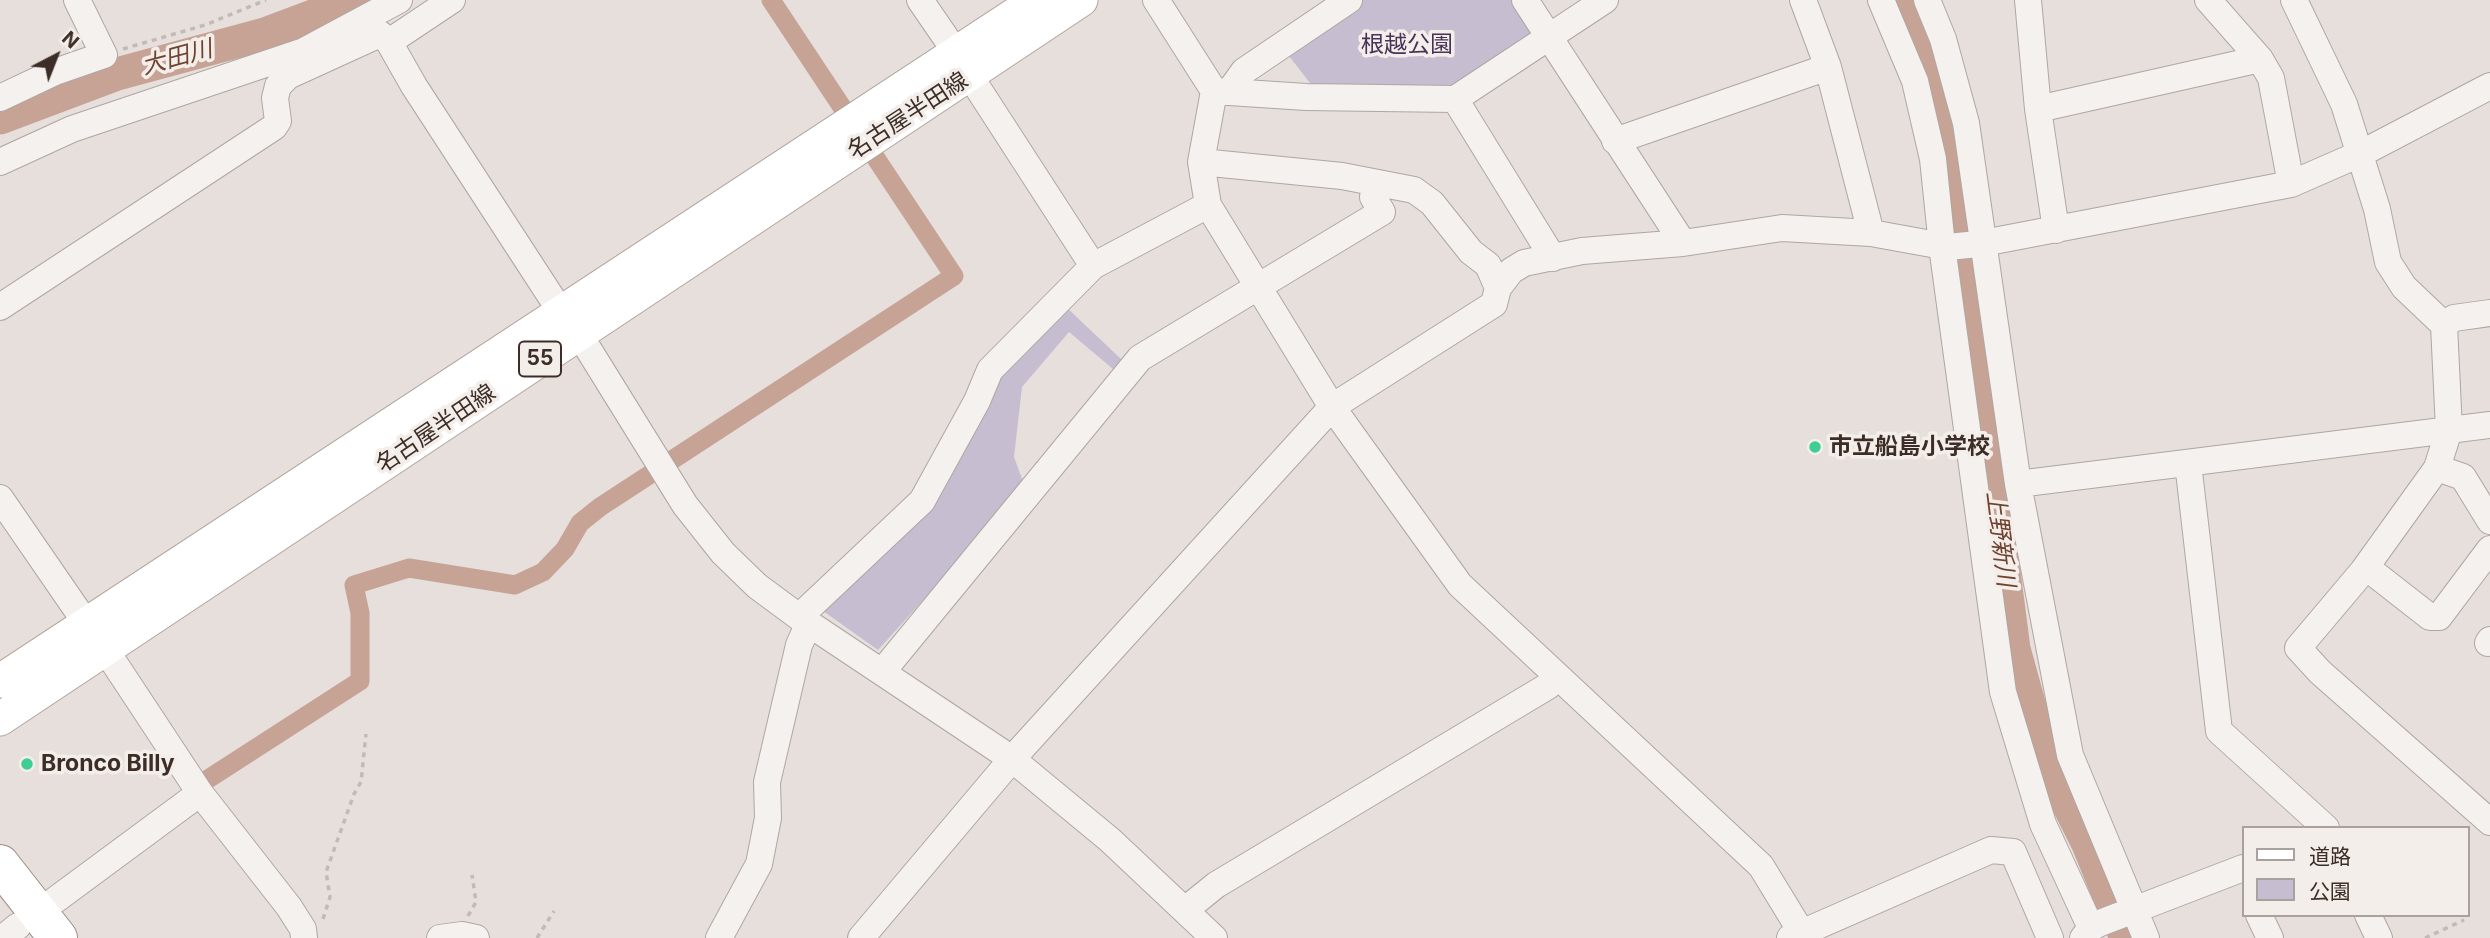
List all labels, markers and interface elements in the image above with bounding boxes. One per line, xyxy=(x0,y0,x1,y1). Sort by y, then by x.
north arrow xyxy=(21,21,91,91)
text: N xyxy=(57,27,83,53)
park label: 根越公園 xyxy=(1361,31,1453,59)
water label: 大田川 xyxy=(138,35,216,81)
street label: 名古屋半田線 xyxy=(843,67,973,165)
road number: 55 xyxy=(519,342,561,376)
street label: 名古屋半田線 xyxy=(371,379,501,479)
place label: 市立船島小学校 xyxy=(1829,433,1990,461)
marker: 市立船島小学校 xyxy=(1807,439,1823,455)
water label: 上野新川 xyxy=(1980,490,2020,588)
place label: Bronco Billy xyxy=(41,750,175,778)
marker: Bronco Billy xyxy=(19,756,35,772)
legend xyxy=(2242,826,2469,917)
text: 道路 xyxy=(2309,844,2351,869)
text: 公園 xyxy=(2309,879,2351,904)

